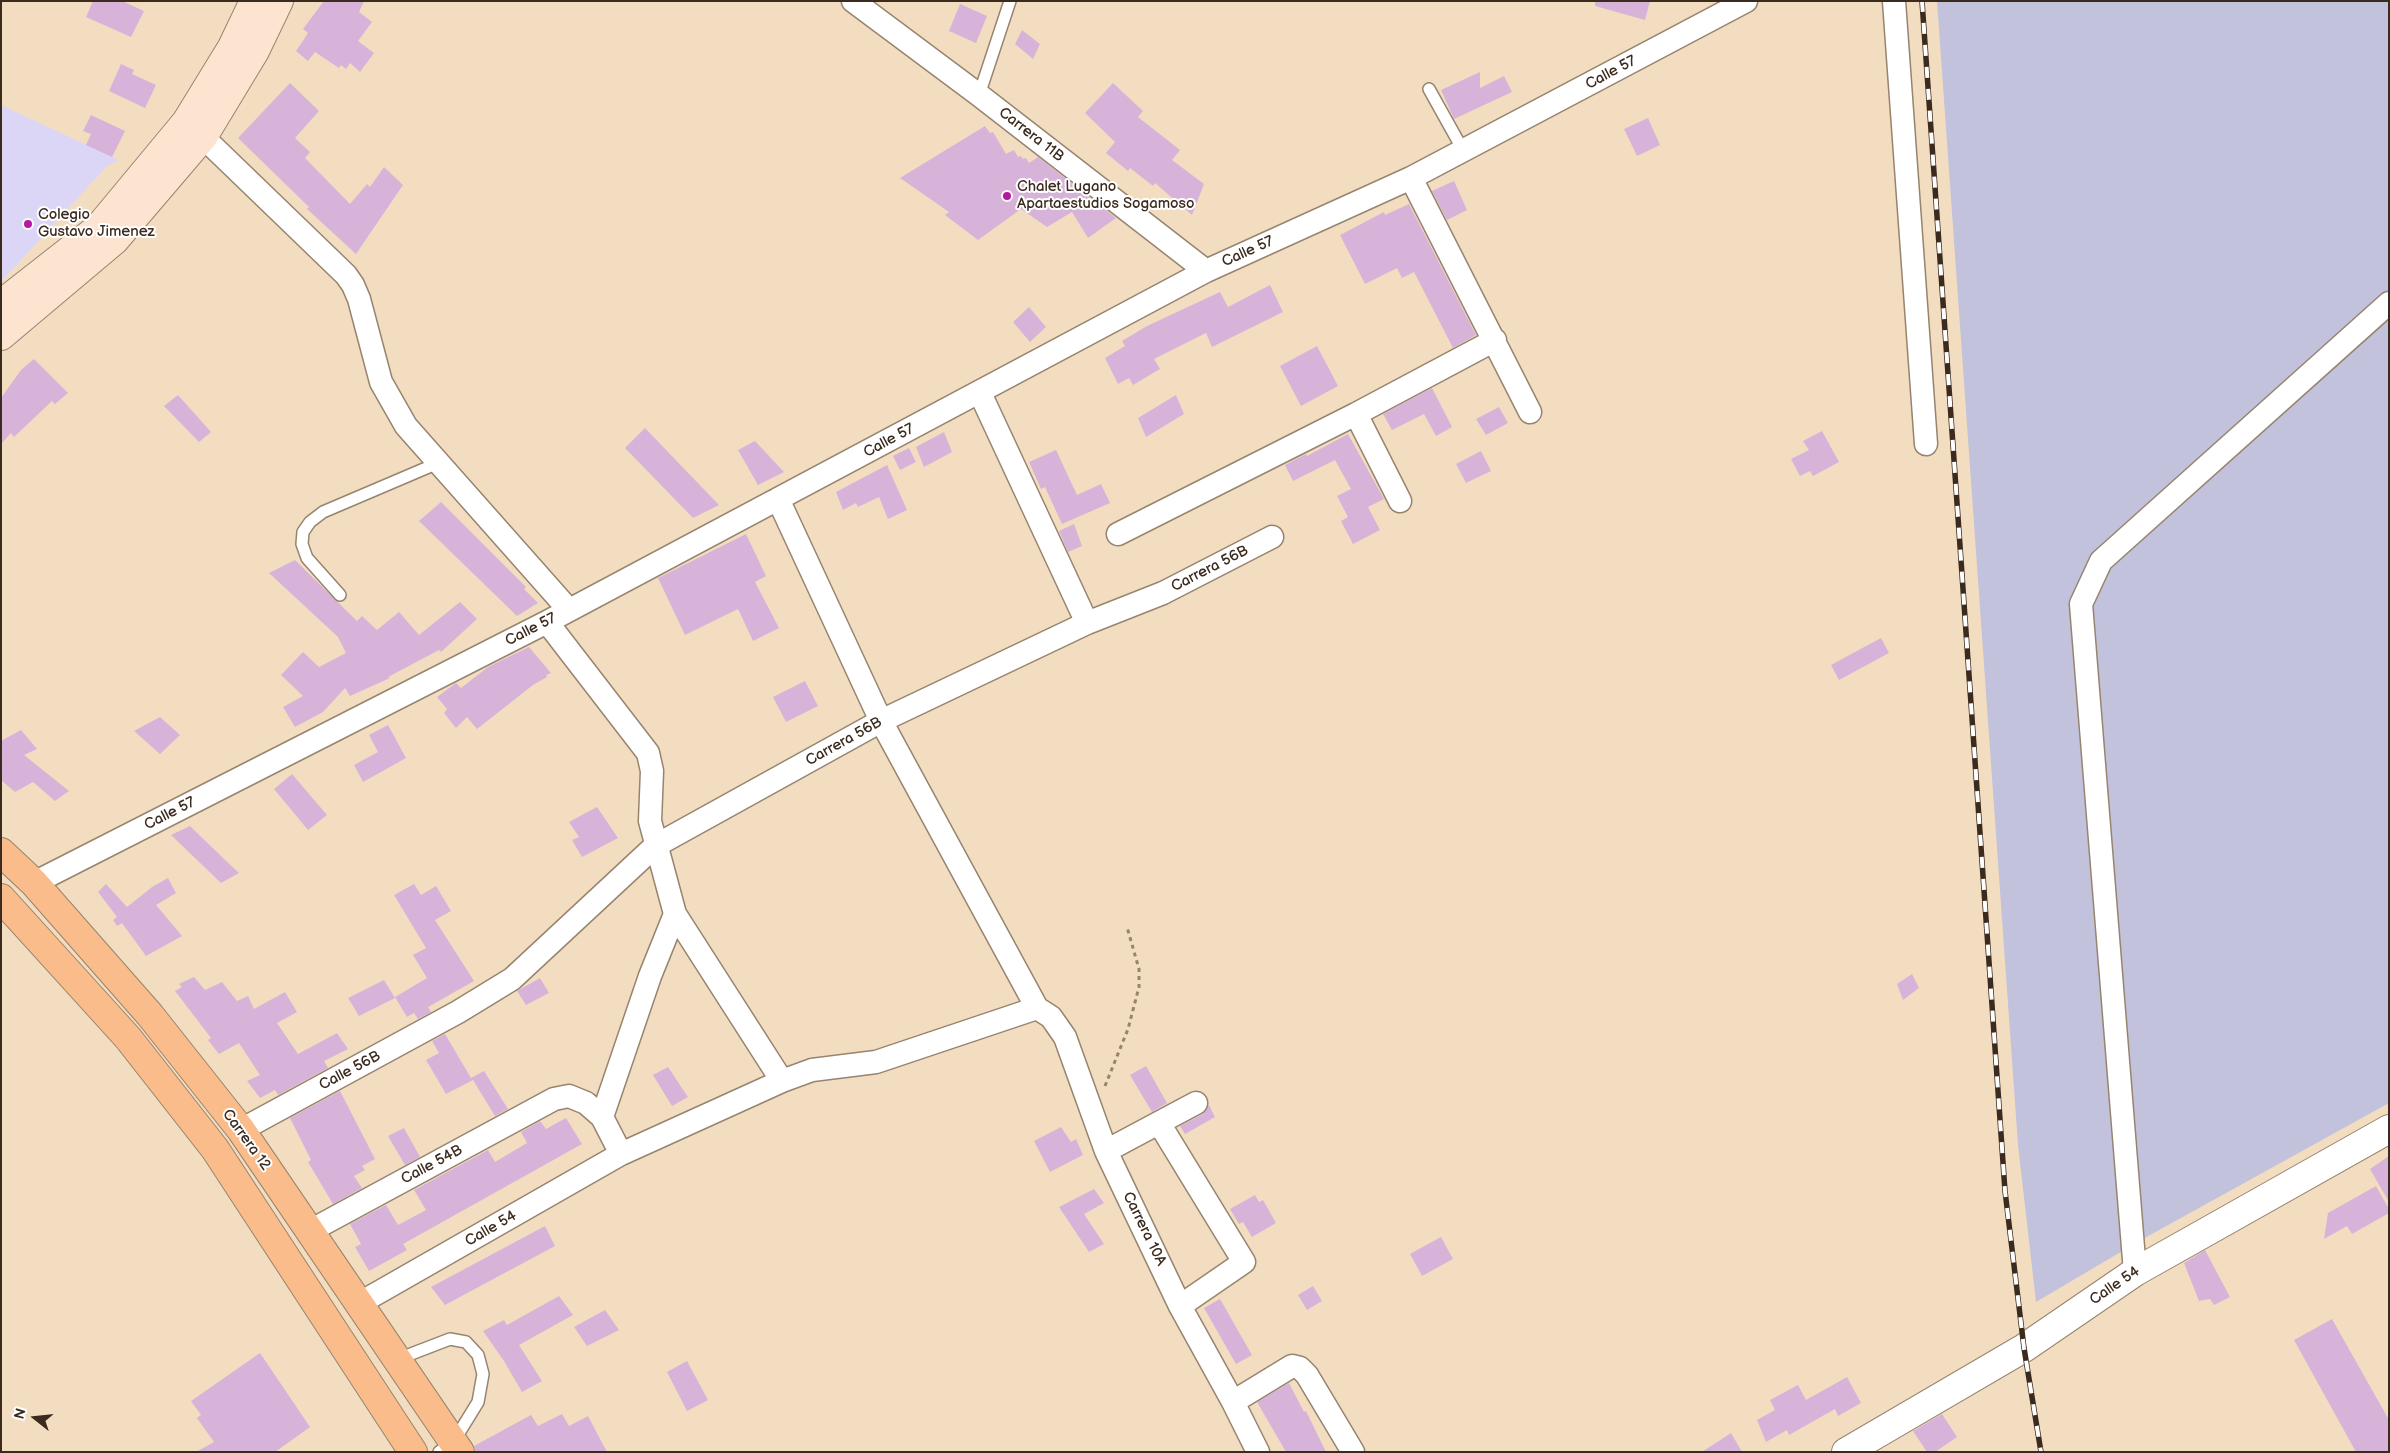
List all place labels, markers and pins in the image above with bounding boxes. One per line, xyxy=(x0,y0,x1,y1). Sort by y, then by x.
place label: Chalet Lugano Apartaestudios Sogamoso xyxy=(1017,178,1195,213)
marker: Chalet Lugano Apartaestudios Sogamoso xyxy=(1001,190,1013,202)
place label: Colegio Gustavo Jimenez xyxy=(38,206,155,241)
marker: Colegio Gustavo Jimenez xyxy=(22,218,34,230)

